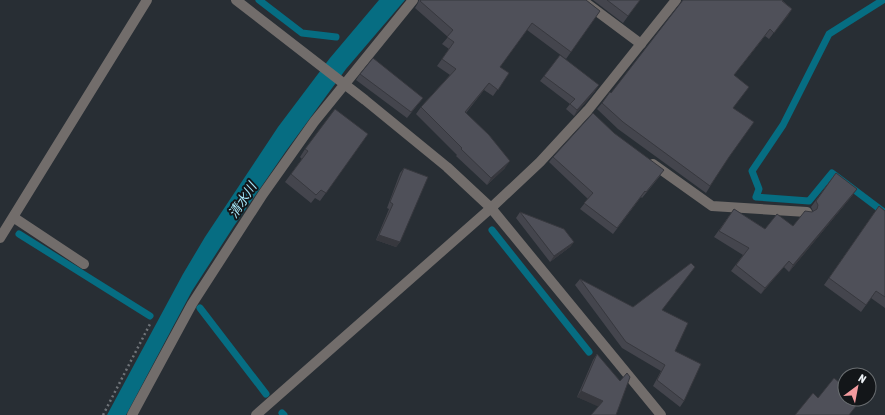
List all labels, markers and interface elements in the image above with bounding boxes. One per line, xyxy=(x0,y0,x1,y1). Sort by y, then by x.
water label: 清水川 xyxy=(226,178,260,221)
north arrow xyxy=(837,367,877,407)
text: N xyxy=(856,372,868,385)

